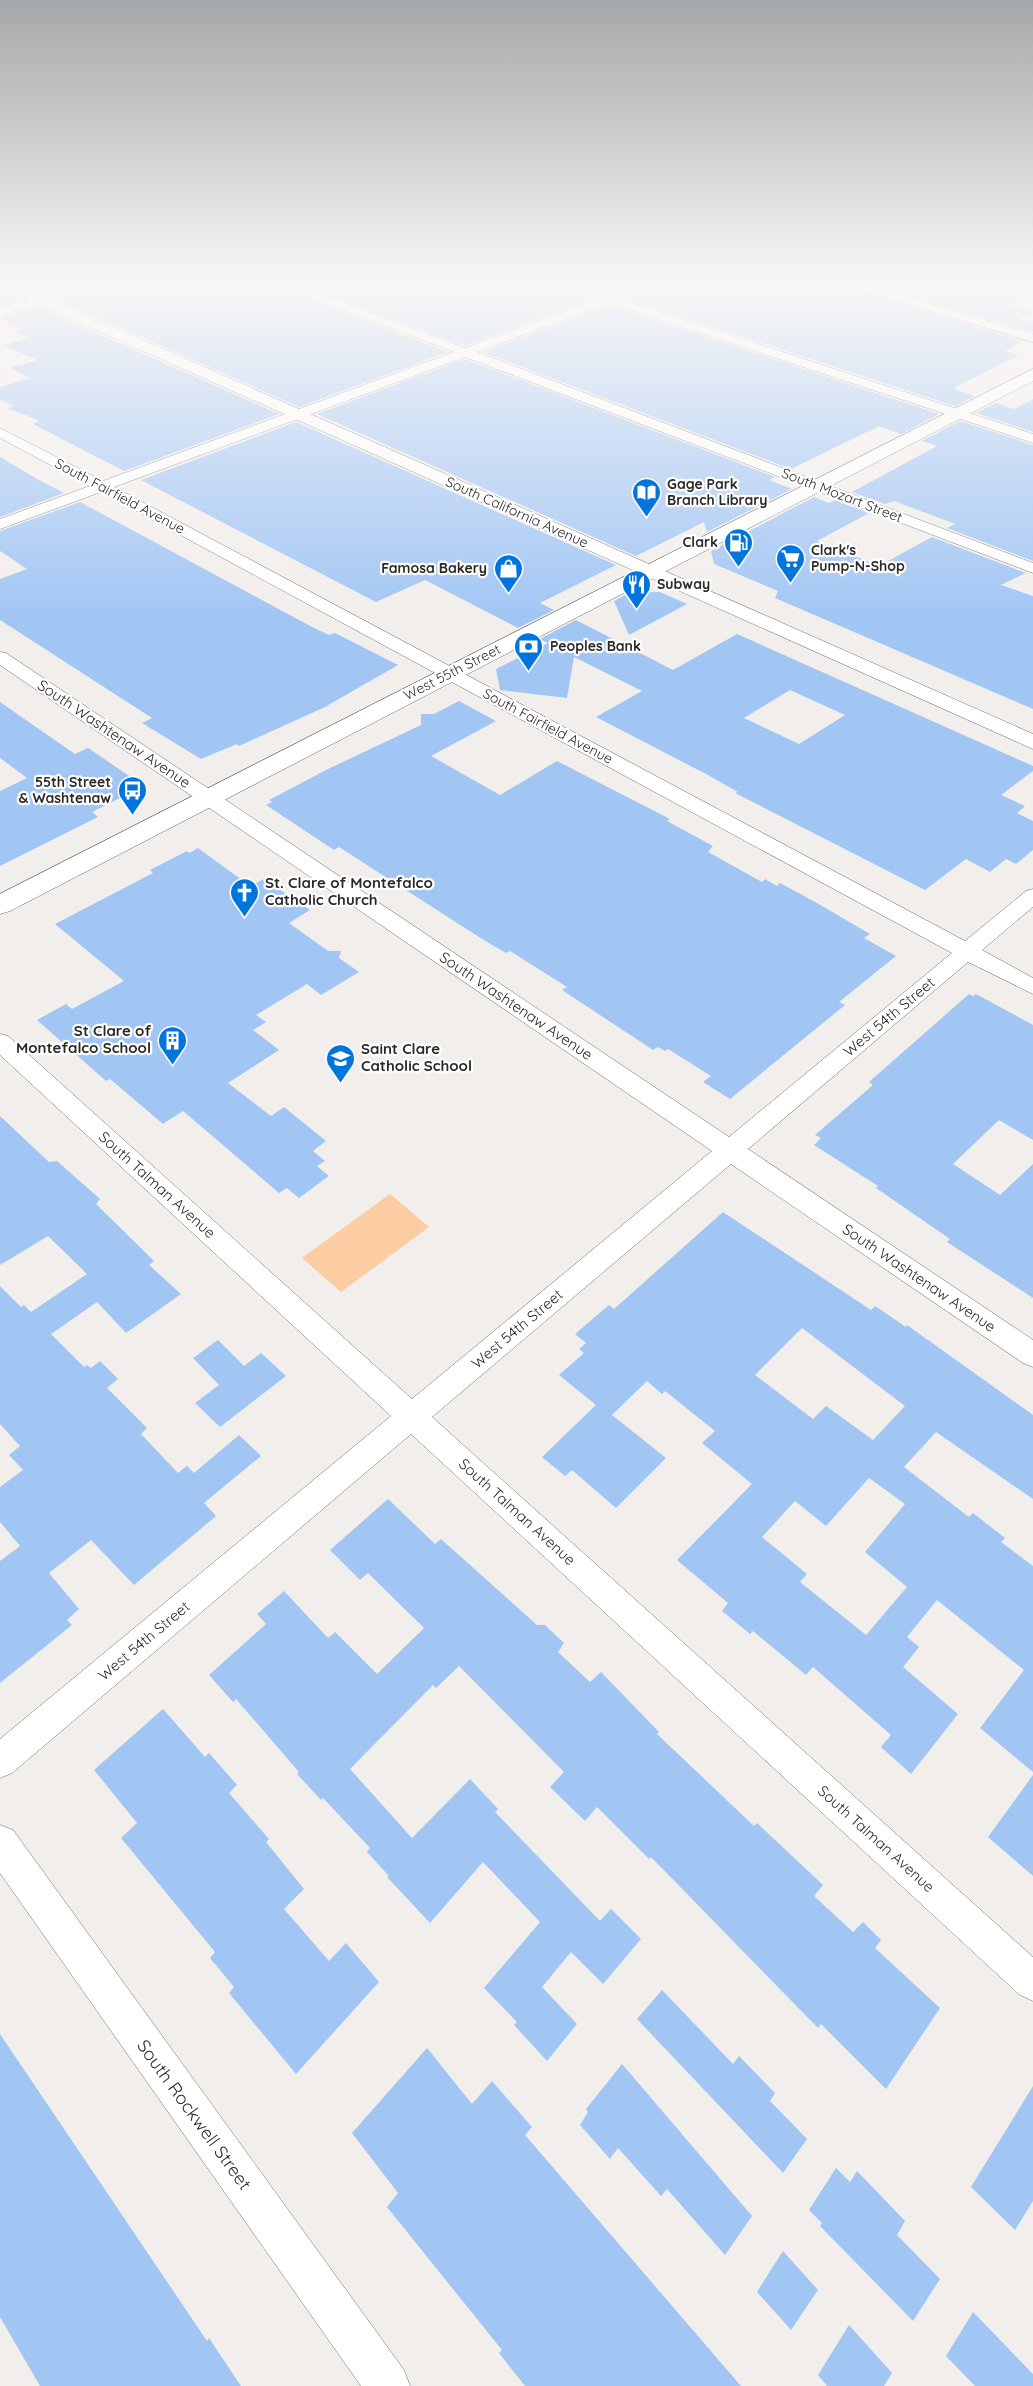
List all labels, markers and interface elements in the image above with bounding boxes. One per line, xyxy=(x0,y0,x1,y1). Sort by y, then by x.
street label: South Fairfield Avenue xyxy=(52,454,188,538)
street label: South Mozart Street xyxy=(779,464,905,526)
street label: South California Avenue xyxy=(443,472,591,552)
place label: Gage Park Branch Library xyxy=(667,475,768,509)
library icon: Gage Park Branch Library xyxy=(630,476,662,518)
fuel station icon: Clark xyxy=(723,526,755,568)
place label: Clark xyxy=(683,533,718,551)
place label: Clark's Pump-N-Shop xyxy=(811,541,905,575)
supermarket icon: Clark's Pump-N-Shop xyxy=(774,542,806,584)
shop icon: Famosa Bakery xyxy=(492,552,524,594)
place label: Famosa Bakery xyxy=(381,559,487,577)
restaurant icon: Subway xyxy=(620,568,652,610)
place label: Subway xyxy=(657,575,710,593)
bank icon: Peoples Bank xyxy=(513,630,545,672)
place label: Peoples Bank xyxy=(550,637,641,655)
street label: West 55th Street xyxy=(401,640,504,704)
street label: South Washtenaw Avenue xyxy=(34,675,194,792)
street label: South Fairfield Avenue xyxy=(480,684,616,768)
place label: 55th Street & Washtenaw xyxy=(19,773,111,807)
bus stop icon: 55th Street & Washtenaw xyxy=(116,774,148,816)
place label: St. Clare of Montefalco Catholic Church xyxy=(265,873,433,909)
church icon: St. Clare of Montefalco Catholic Church xyxy=(228,876,260,918)
street label: South Washtenaw Avenue xyxy=(436,947,596,1064)
street label: West 54th Street xyxy=(839,973,938,1060)
place label: St Clare of Montefalco School xyxy=(16,1021,151,1057)
building icon: St Clare of Montefalco School xyxy=(156,1024,188,1066)
place label: Saint Clare Catholic School xyxy=(361,1039,472,1075)
school or university icon: Saint Clare Catholic School xyxy=(324,1042,356,1084)
street label: South Talman Avenue xyxy=(95,1127,220,1242)
street label: South Washtenaw Avenue xyxy=(839,1219,999,1336)
street label: West 54th Street xyxy=(467,1285,566,1372)
street label: South Talman Avenue xyxy=(455,1454,580,1569)
street label: West 54th Street xyxy=(94,1597,193,1684)
street label: South Talman Avenue xyxy=(814,1781,939,1896)
street label: South Rockwell Street xyxy=(132,2035,257,2194)

